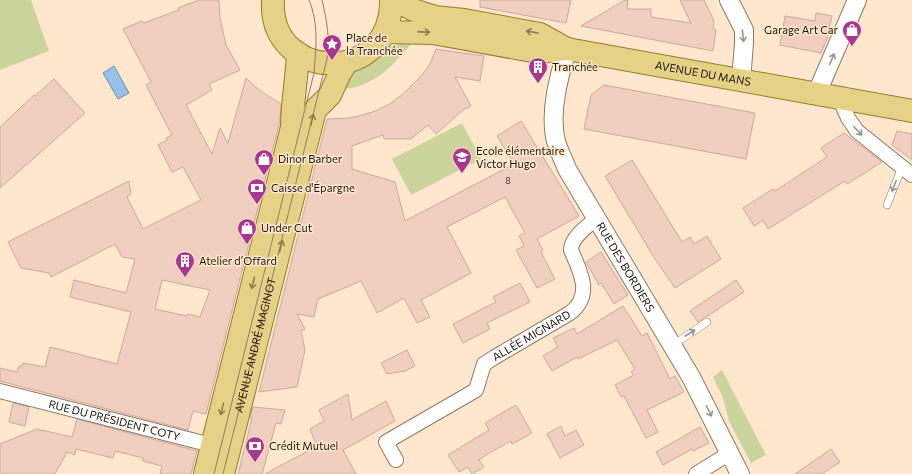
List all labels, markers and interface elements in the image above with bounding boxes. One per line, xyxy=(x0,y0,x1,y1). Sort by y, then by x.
shop icon: Garage Art Car xyxy=(841,19,863,47)
place label: Garage Art Car xyxy=(764,23,839,36)
one-way arrow xyxy=(526,28,539,36)
one-way arrow xyxy=(417,29,430,36)
one-way arrow xyxy=(740,29,747,42)
place label: Place de la Tranchée xyxy=(346,31,403,57)
place icon: Place de la Tranchée xyxy=(321,33,343,61)
one-way arrow xyxy=(828,53,836,65)
building icon: Tranchée xyxy=(527,56,549,84)
street label: AVENUE DU MANS xyxy=(654,58,752,88)
place label: Tranchée xyxy=(552,60,598,73)
one-way arrow xyxy=(309,114,317,127)
one-way arrow xyxy=(854,126,863,136)
place label: Ecole élémentaire Victor Hugo xyxy=(476,144,565,170)
school or university icon: Ecole élémentaire Victor Hugo xyxy=(451,146,473,174)
shop icon: Dinor Barber xyxy=(253,148,275,176)
place label: Dinor Barber xyxy=(278,152,343,165)
house number: 8 xyxy=(505,175,511,186)
bank icon: Caisse d'Épargne xyxy=(246,177,268,205)
place label: Caisse d'Épargne xyxy=(271,180,355,194)
one-way arrow xyxy=(890,180,898,192)
shop icon: Under Cut xyxy=(236,217,258,245)
street label: RUE DES BORDIERS xyxy=(594,220,658,314)
place label: Under Cut xyxy=(261,221,313,234)
one-way arrow xyxy=(277,240,285,253)
building icon: Atelier d’Offard xyxy=(174,250,196,278)
place label: Atelier d’Offard xyxy=(199,254,277,267)
street label: AVENUE ANDRÉ MAGINOT xyxy=(232,276,278,414)
one-way arrow xyxy=(249,276,256,289)
street label: ALLÉE MIGNARD xyxy=(490,307,573,363)
one-way arrow xyxy=(684,329,695,337)
street label: RUE DU PRÉSIDENT COTY xyxy=(47,397,181,443)
one-way arrow xyxy=(217,402,225,415)
one-way arrow xyxy=(706,405,713,417)
bank icon: Crédit Mutuel xyxy=(244,435,266,463)
place label: Crédit Mutuel xyxy=(269,439,338,452)

